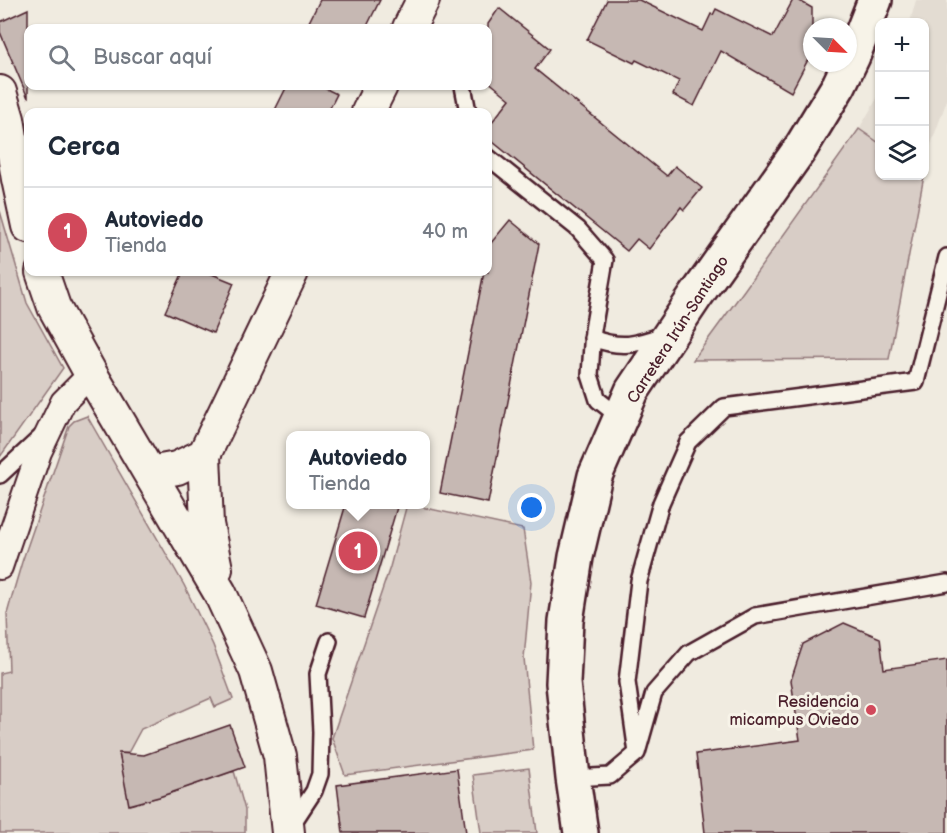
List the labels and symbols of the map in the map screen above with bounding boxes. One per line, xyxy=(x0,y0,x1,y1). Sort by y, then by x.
north arrow xyxy=(803,18,857,72)
street label: Carretera Irún-Santiago xyxy=(623,252,733,407)
your location xyxy=(517,493,546,522)
pin: 1 xyxy=(338,528,378,574)
place label: Residencia micampus Oviedo xyxy=(730,693,859,730)
marker: Residencia micampus Oviedo xyxy=(864,703,878,717)

